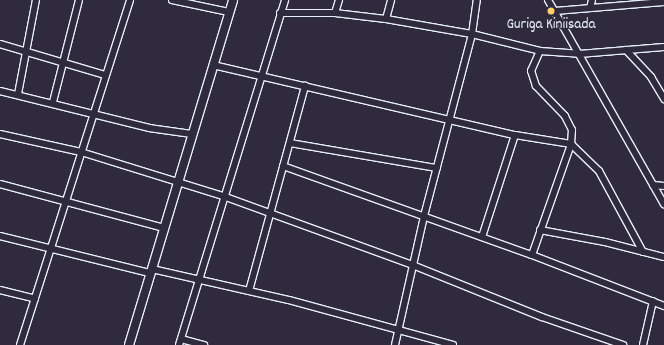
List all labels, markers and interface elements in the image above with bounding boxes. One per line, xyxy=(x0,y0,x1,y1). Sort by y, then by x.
marker: Guriga Kiniisada xyxy=(546,6,556,16)
place label: Guriga Kiniisada xyxy=(507,17,595,35)

